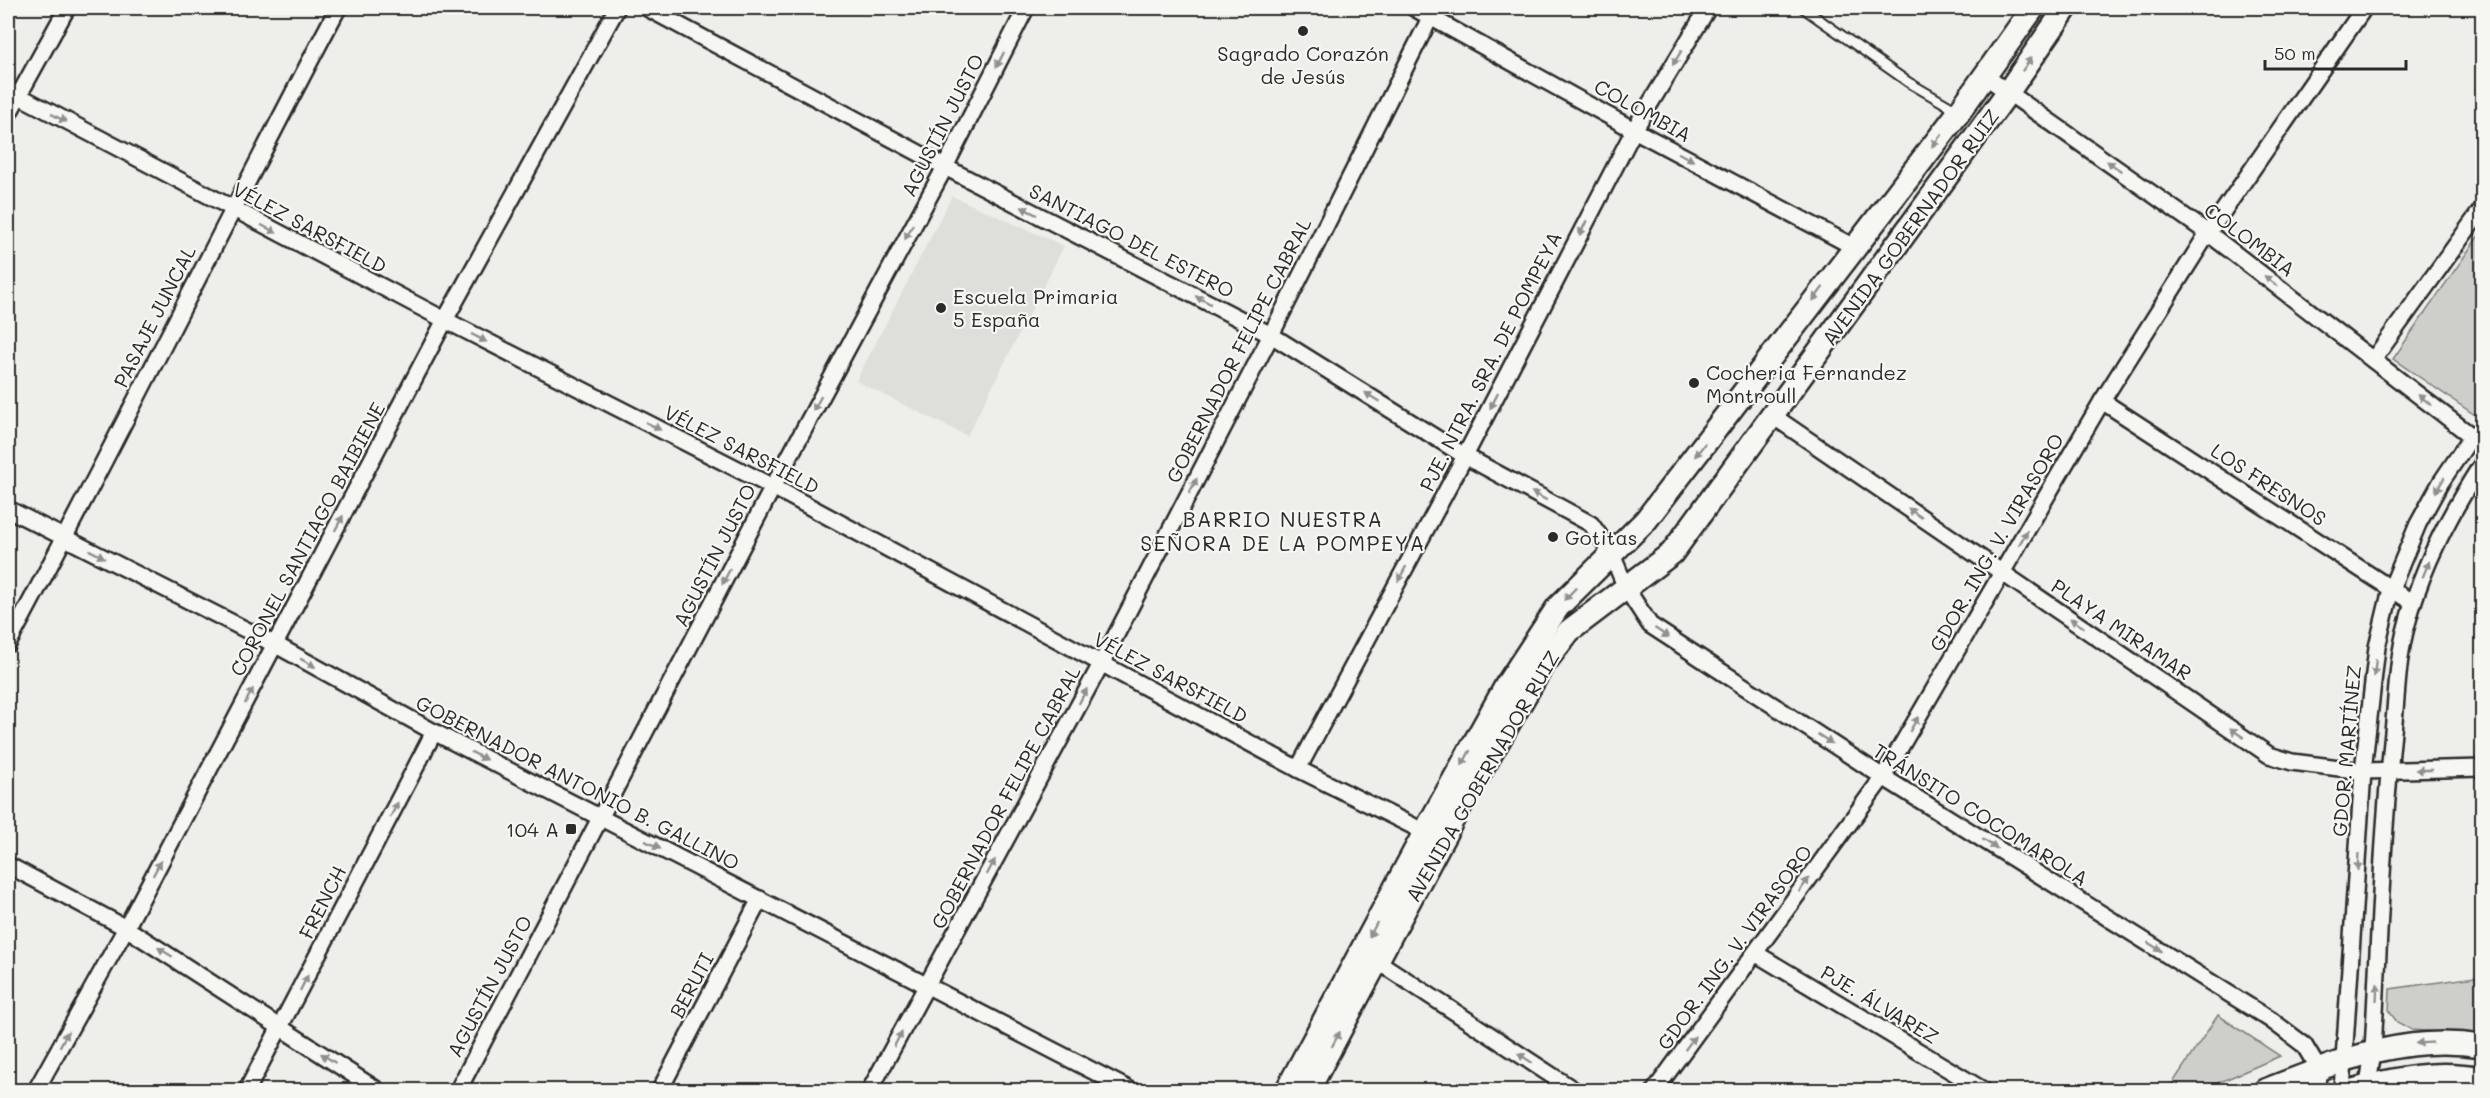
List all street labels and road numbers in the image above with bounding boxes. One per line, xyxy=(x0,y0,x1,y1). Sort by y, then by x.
street label: AGUSTÍN JUSTO xyxy=(895,49,989,201)
street label: COLOMBIA xyxy=(1590,73,1696,147)
street label: AVENIDA GOBERNADOR RUIZ xyxy=(1815,104,2005,350)
street label: VÉLEZ SARSFIELD xyxy=(228,175,392,279)
street label: SANTIAGO DEL ESTERO xyxy=(1025,177,1239,303)
street label: COLOMBIA xyxy=(2199,196,2301,282)
street label: GOBERNADOR FELIPE CABRAL xyxy=(1160,212,1317,487)
street label: PJE. NTRA. SRA. DE POMPEYA xyxy=(1413,227,1567,495)
street label: PASAJE JUNCAL xyxy=(107,240,201,391)
street label: CORONEL SANTIAGO BAIBIENE xyxy=(224,398,390,680)
street label: VÉLEZ SARSFIELD xyxy=(660,399,824,499)
street label: GDOR. ING. V. VIRASORO xyxy=(1923,428,2069,656)
street label: LOS FRESNOS xyxy=(2206,437,2332,531)
street label: AGUSTÍN JUSTO xyxy=(667,479,761,631)
street label: PLAYA MIRAMAR xyxy=(2047,572,2197,686)
street label: VÉLEZ SARSFIELD xyxy=(1089,625,1253,729)
street label: AVENIDA GOBERNADOR RUIZ xyxy=(1399,646,1565,906)
street label: GOBERNADOR FELIPE CABRAL xyxy=(924,660,1086,933)
street label: GDOR. MARTÍNEZ xyxy=(2326,664,2366,838)
street label: GOBERNADOR ANTONIO B. GALLINO xyxy=(412,689,744,875)
street label: TRÁNSITO COCOMAROLA xyxy=(1869,737,2093,891)
street label: GDOR. ING. V. VIRASORO xyxy=(1651,839,1817,1055)
street label: FRENCH xyxy=(293,861,351,943)
street label: AGUSTÍN JUSTO xyxy=(441,911,537,1061)
street label: BERUTI xyxy=(663,948,719,1022)
street label: PJE. ÁLVAREZ xyxy=(1816,959,1944,1049)

